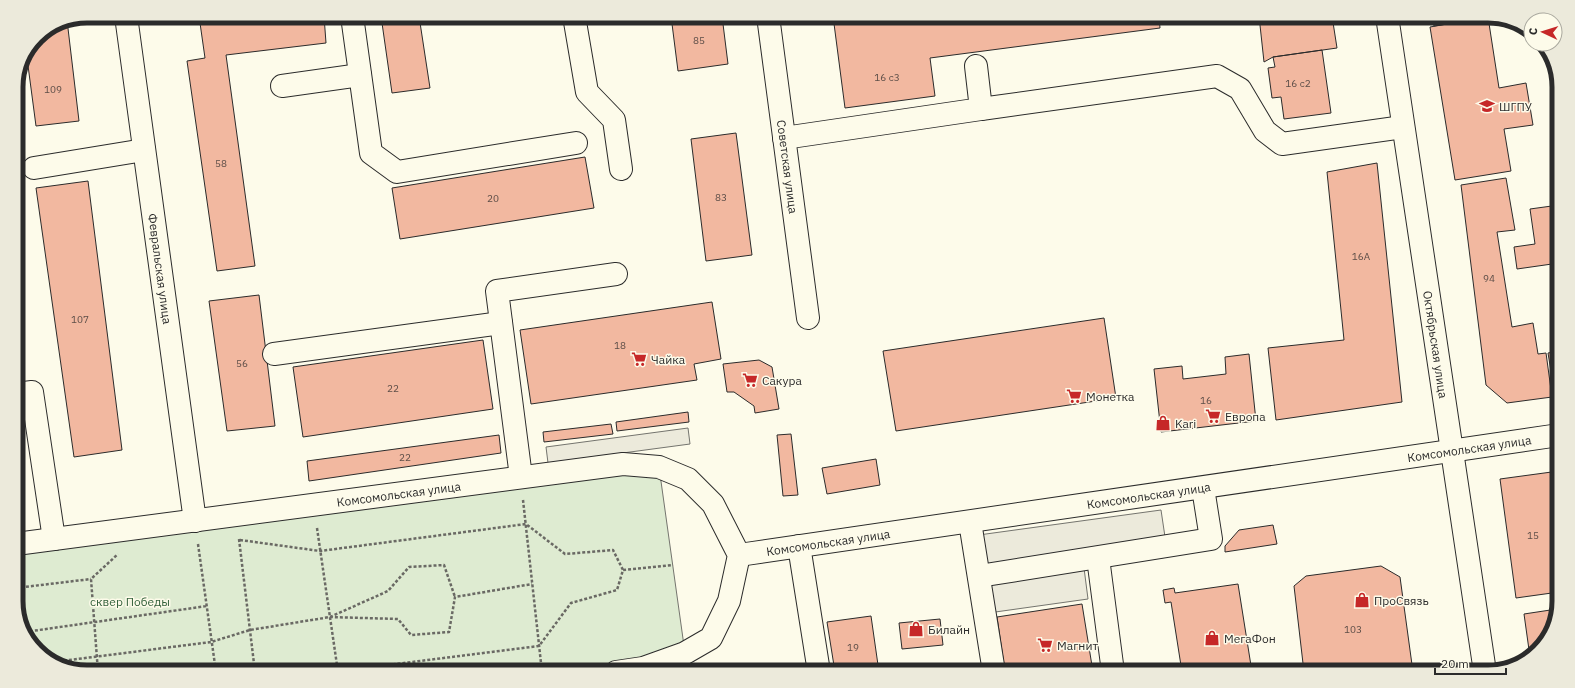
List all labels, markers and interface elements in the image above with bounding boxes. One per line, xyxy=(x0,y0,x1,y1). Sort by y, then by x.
north arrow xyxy=(1523,12,1563,52)
text: С xyxy=(1526,27,1540,35)
house number: 85 xyxy=(693,34,705,47)
house number: 16 с3 xyxy=(874,71,900,84)
house number: 16 с2 xyxy=(1285,77,1311,90)
house number: 109 xyxy=(44,83,62,96)
school or university icon: ШГПУ xyxy=(1478,97,1496,115)
place label: ШГПУ xyxy=(1499,99,1532,114)
street label: Советская улица xyxy=(774,119,802,215)
house number: 58 xyxy=(215,157,227,170)
house number: 83 xyxy=(715,191,727,204)
house number: 20 xyxy=(487,192,499,205)
street label: Февральская улица xyxy=(146,212,176,325)
house number: 16А xyxy=(1352,250,1371,263)
house number: 94 xyxy=(1483,272,1495,285)
street label: Октябрьская улица xyxy=(1421,290,1452,400)
house number: 107 xyxy=(71,313,89,326)
house number: 18 xyxy=(614,339,626,352)
supermarket icon: Чайка xyxy=(630,350,648,368)
place label: Чайка xyxy=(651,352,686,367)
house number: 56 xyxy=(236,357,248,370)
supermarket icon: Сакура xyxy=(741,371,759,389)
place label: Сакура xyxy=(762,373,802,388)
house number: 22 xyxy=(387,382,399,395)
supermarket icon: Монетка xyxy=(1065,387,1083,405)
place label: Монетка xyxy=(1086,389,1135,404)
house number: 16 xyxy=(1200,394,1212,407)
supermarket icon: Европа xyxy=(1204,407,1222,425)
place label: Европа xyxy=(1225,409,1266,424)
shop icon: Kari xyxy=(1154,414,1172,432)
place label: Kari xyxy=(1175,416,1196,431)
street label: Комсомольская улица xyxy=(1406,432,1533,465)
house number: 22 xyxy=(399,451,411,464)
street label: Комсомольская улица xyxy=(336,478,462,509)
street label: Комсомольская улица xyxy=(1086,478,1212,512)
street label: Комсомольская улица xyxy=(765,525,892,558)
house number: 15 xyxy=(1527,529,1539,542)
shop icon: ПроСвязь xyxy=(1353,591,1371,609)
place label: ПроСвязь xyxy=(1374,593,1429,608)
park label: сквер Победы xyxy=(90,594,170,609)
shop icon: Билайн xyxy=(907,620,925,638)
place label: Билайн xyxy=(928,622,970,637)
house number: 103 xyxy=(1344,623,1362,636)
shop icon: МегаФон xyxy=(1203,629,1221,647)
place label: МегаФон xyxy=(1224,631,1276,646)
supermarket icon: Магнит xyxy=(1036,636,1054,654)
place label: Магнит xyxy=(1057,638,1098,653)
house number: 19 xyxy=(847,641,859,654)
scale bar xyxy=(1435,650,1506,676)
text: 20 m xyxy=(1441,656,1469,671)

